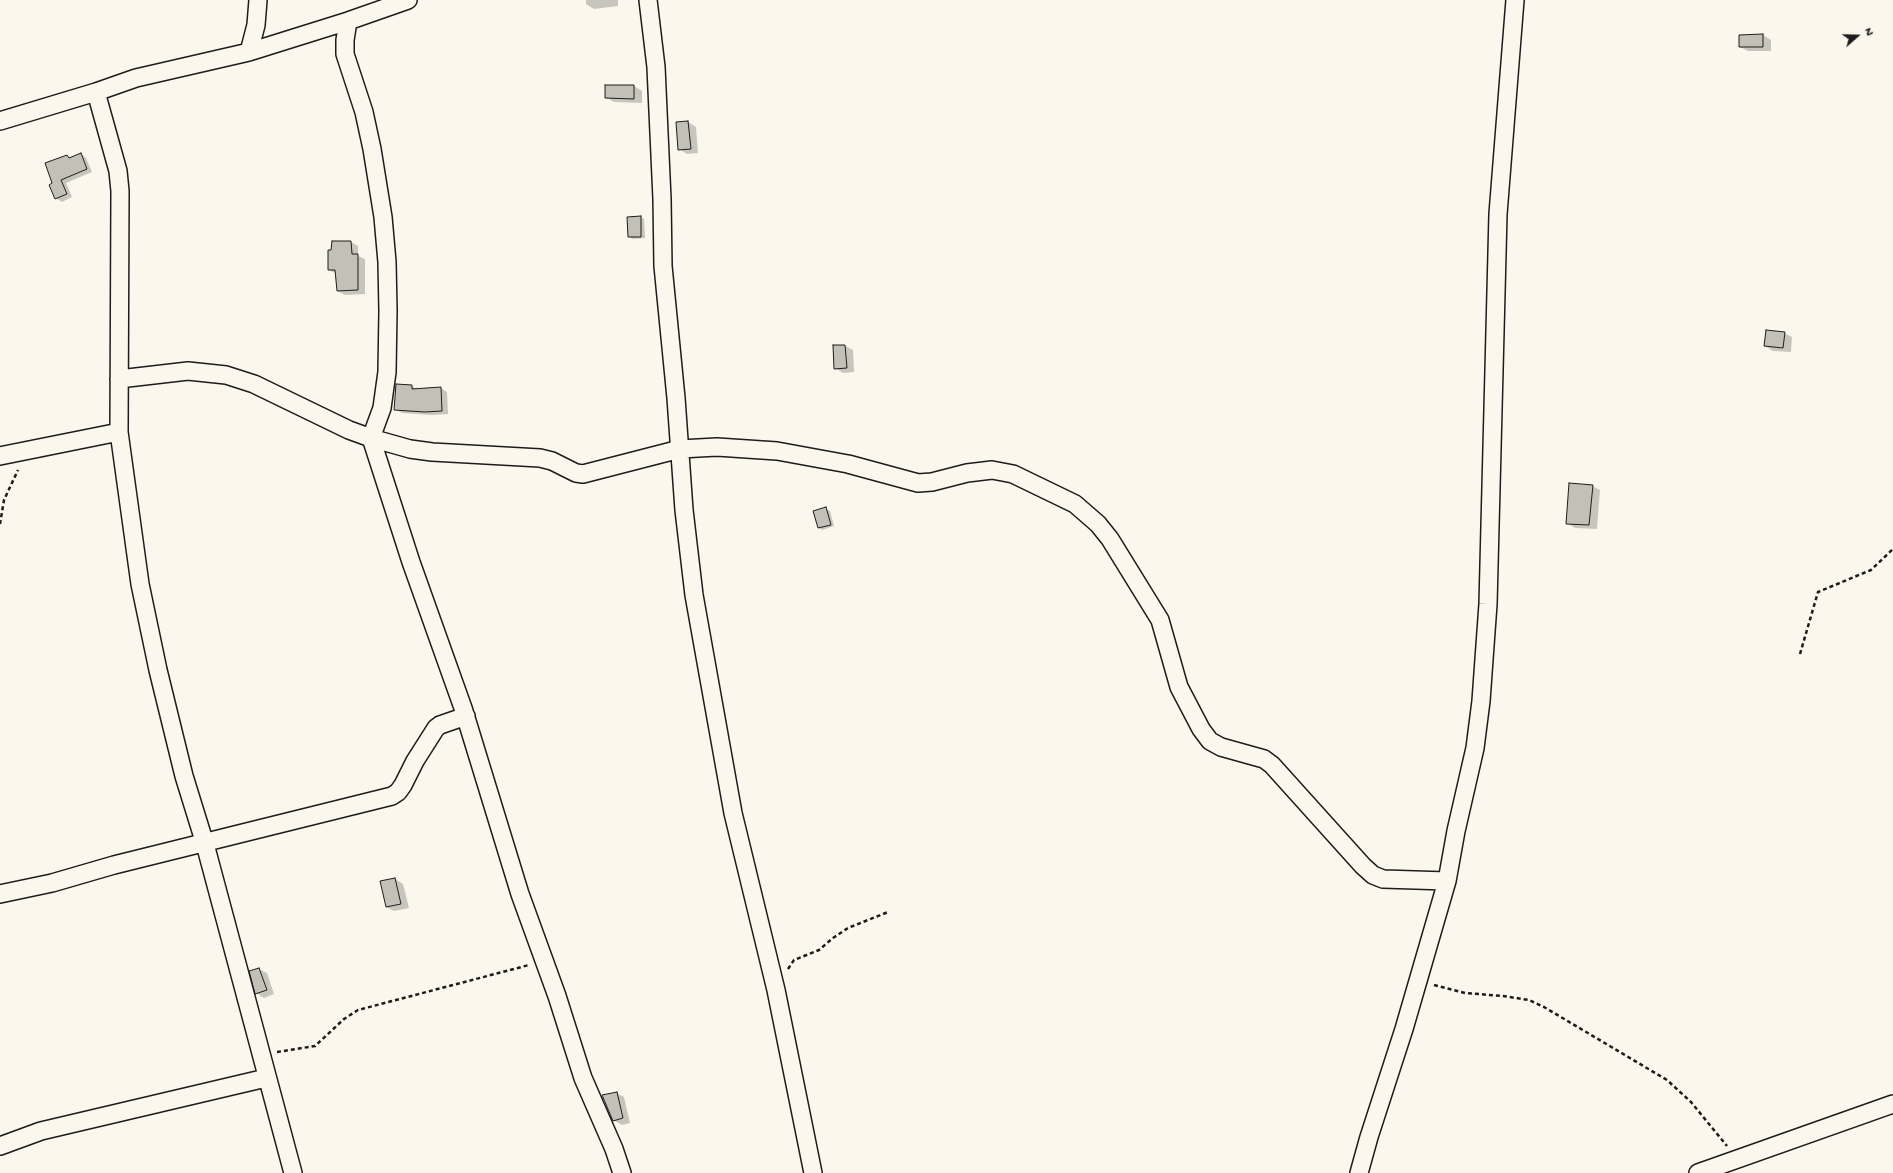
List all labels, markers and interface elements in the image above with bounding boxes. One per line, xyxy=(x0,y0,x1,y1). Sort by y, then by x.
north arrow xyxy=(1837,16,1877,56)
text: N xyxy=(1861,26,1875,37)

